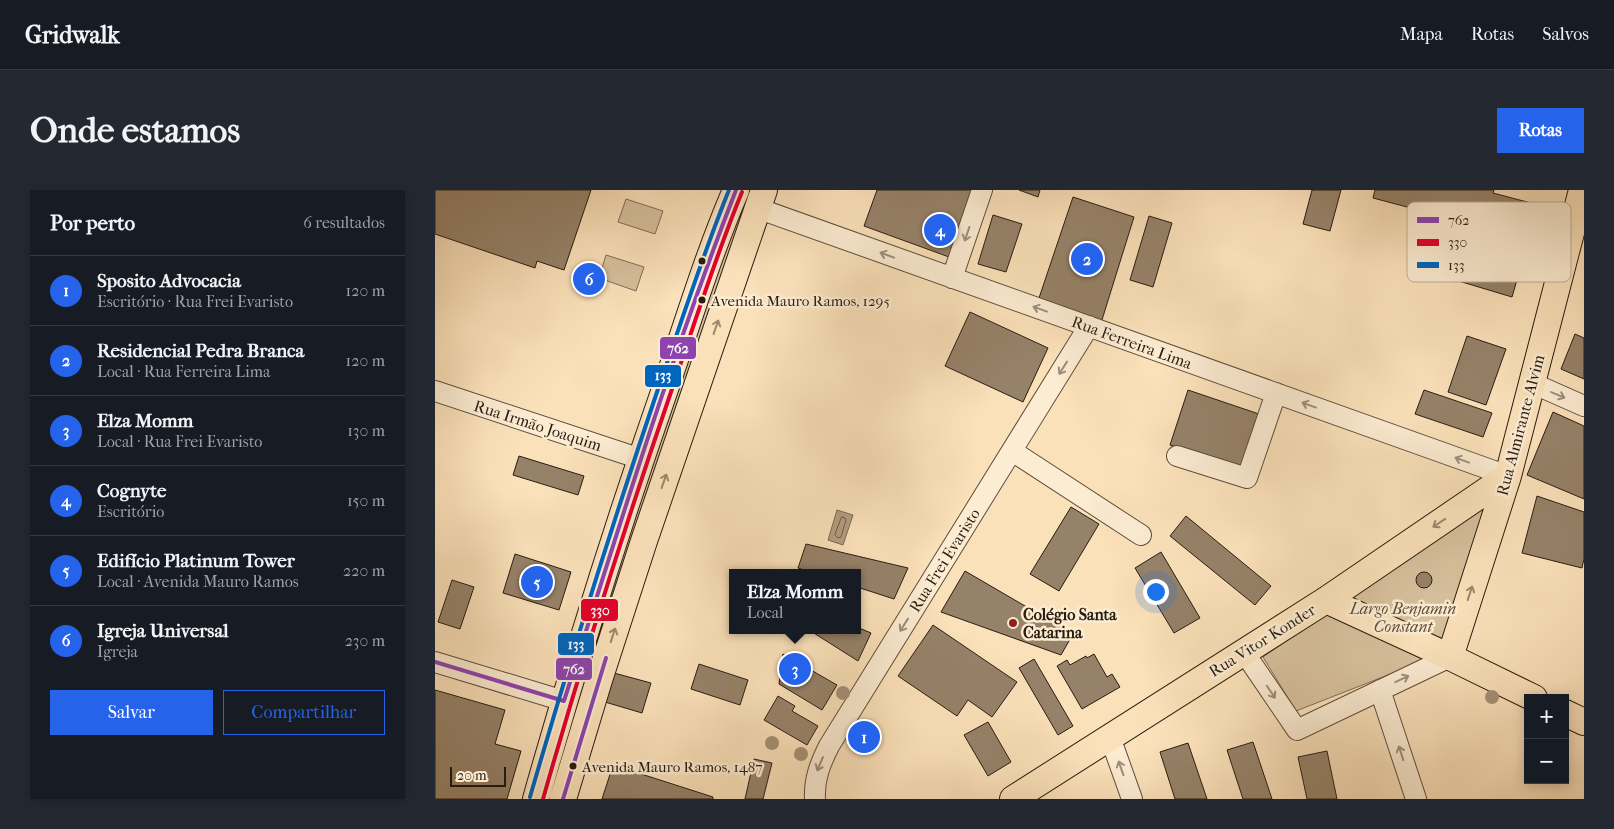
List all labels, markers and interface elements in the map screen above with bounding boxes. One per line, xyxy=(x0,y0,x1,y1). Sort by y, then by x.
text: Gridwalk xyxy=(25,21,120,49)
text: Mapa xyxy=(1400,24,1443,45)
text: Rotas xyxy=(1471,24,1514,45)
text: Salvos xyxy=(1542,24,1589,45)
button: Rotas xyxy=(1497,108,1584,153)
text: Onde estamos xyxy=(30,110,240,151)
legend xyxy=(1407,202,1571,282)
text: Por perto xyxy=(50,211,135,235)
pin: 4 xyxy=(924,211,956,249)
text: 762 xyxy=(1448,212,1470,229)
text: 6 resultados xyxy=(303,213,385,232)
one-way arrow xyxy=(962,226,971,241)
text: 330 xyxy=(1448,234,1467,251)
pin: 2 xyxy=(1071,240,1103,278)
one-way arrow xyxy=(880,250,896,259)
unlabelled marker xyxy=(697,256,707,266)
text: 133 xyxy=(1448,257,1464,274)
pin: 6 xyxy=(573,260,605,298)
text: Sposito Advocacia xyxy=(97,270,241,292)
text: 1 xyxy=(63,281,69,300)
text: 120 m xyxy=(346,281,385,300)
text: Escritório · Rua Frei Evaristo xyxy=(97,292,293,311)
place label: Avenida Mauro Ramos, 1295 xyxy=(710,292,890,310)
marker: Avenida Mauro Ramos, 1295 xyxy=(697,295,707,305)
one-way arrow xyxy=(1033,304,1049,313)
street label: Rua Ferreira Lima xyxy=(1069,312,1195,373)
one-way arrow xyxy=(712,319,722,335)
line badge: 762 xyxy=(659,336,697,360)
text: Residencial Pedra Branca xyxy=(97,340,304,362)
text: 762 xyxy=(666,340,689,357)
text: 2 xyxy=(62,351,70,370)
text: 120 m xyxy=(346,351,385,370)
street label: Rua Almirante Alvim xyxy=(1493,352,1549,498)
one-way arrow xyxy=(1058,360,1068,374)
text: Local · Rua Ferreira Lima xyxy=(97,362,270,381)
line badge: 133 xyxy=(644,364,682,388)
text: 133 xyxy=(655,367,671,384)
one-way arrow xyxy=(1550,390,1565,400)
street label: Rua Irmão Joaquim xyxy=(472,396,605,455)
one-way arrow xyxy=(1302,400,1317,409)
text: Elza Momm xyxy=(97,410,193,432)
text: 3 xyxy=(63,421,69,440)
text: 130 m xyxy=(347,421,385,440)
text: Local · Rua Frei Evaristo xyxy=(97,432,262,451)
one-way arrow xyxy=(1454,454,1470,464)
one-way arrow xyxy=(660,474,669,489)
text: Cognyte xyxy=(97,480,166,502)
text: 4 xyxy=(61,491,71,510)
text: 150 m xyxy=(347,491,385,510)
text: Escritório xyxy=(97,502,164,521)
street label: Rua Frei Evaristo xyxy=(905,505,984,616)
one-way arrow xyxy=(1432,518,1446,528)
text: Edifício Platinum Tower xyxy=(97,550,295,572)
text: 5 xyxy=(63,561,69,580)
text: 220 m xyxy=(343,561,385,580)
pin: 5 xyxy=(521,563,553,601)
popup xyxy=(729,569,861,634)
text: Local · Avenida Mauro Ramos xyxy=(97,572,299,591)
your location xyxy=(1143,579,1169,605)
text: Elza Momm xyxy=(747,581,843,603)
one-way arrow xyxy=(1466,586,1475,602)
line badge: 330 xyxy=(580,598,619,622)
park label: Largo Benjamin Constant xyxy=(1349,599,1456,636)
street label: Rua Vitor Konder xyxy=(1205,600,1319,681)
text: 330 xyxy=(590,602,610,619)
text: Local xyxy=(747,603,784,622)
place label: Colégio Santa Catarina xyxy=(1023,605,1117,642)
marker: Colégio Santa Catarina xyxy=(1007,617,1019,629)
one-way arrow xyxy=(898,618,909,632)
text: Igreja Universal xyxy=(97,620,228,642)
one-way arrow xyxy=(609,628,619,644)
text: 6 xyxy=(62,631,70,650)
text: 230 m xyxy=(345,631,385,650)
line badge: 133 xyxy=(557,632,595,656)
text: 133 xyxy=(568,636,584,653)
text: Igreja xyxy=(97,642,138,661)
pin: 3 xyxy=(779,650,811,688)
line badge: 762 xyxy=(555,657,593,681)
text: 762 xyxy=(562,661,585,678)
one-way arrow xyxy=(1394,674,1409,684)
one-way arrow xyxy=(1266,685,1277,699)
button: Salvar xyxy=(50,690,213,735)
button: Compartilhar xyxy=(223,690,385,735)
map controls xyxy=(1524,694,1569,784)
button: + xyxy=(1524,694,1569,739)
pin: 1 xyxy=(848,718,880,756)
button: − xyxy=(1524,739,1569,784)
one-way arrow xyxy=(1396,745,1405,761)
one-way arrow xyxy=(815,756,825,771)
place label: Avenida Mauro Ramos, 1487 xyxy=(581,758,763,776)
marker: Avenida Mauro Ramos, 1487 xyxy=(568,761,578,771)
one-way arrow xyxy=(1116,761,1125,776)
scale bar xyxy=(450,764,506,787)
text: 20 m xyxy=(457,767,487,784)

